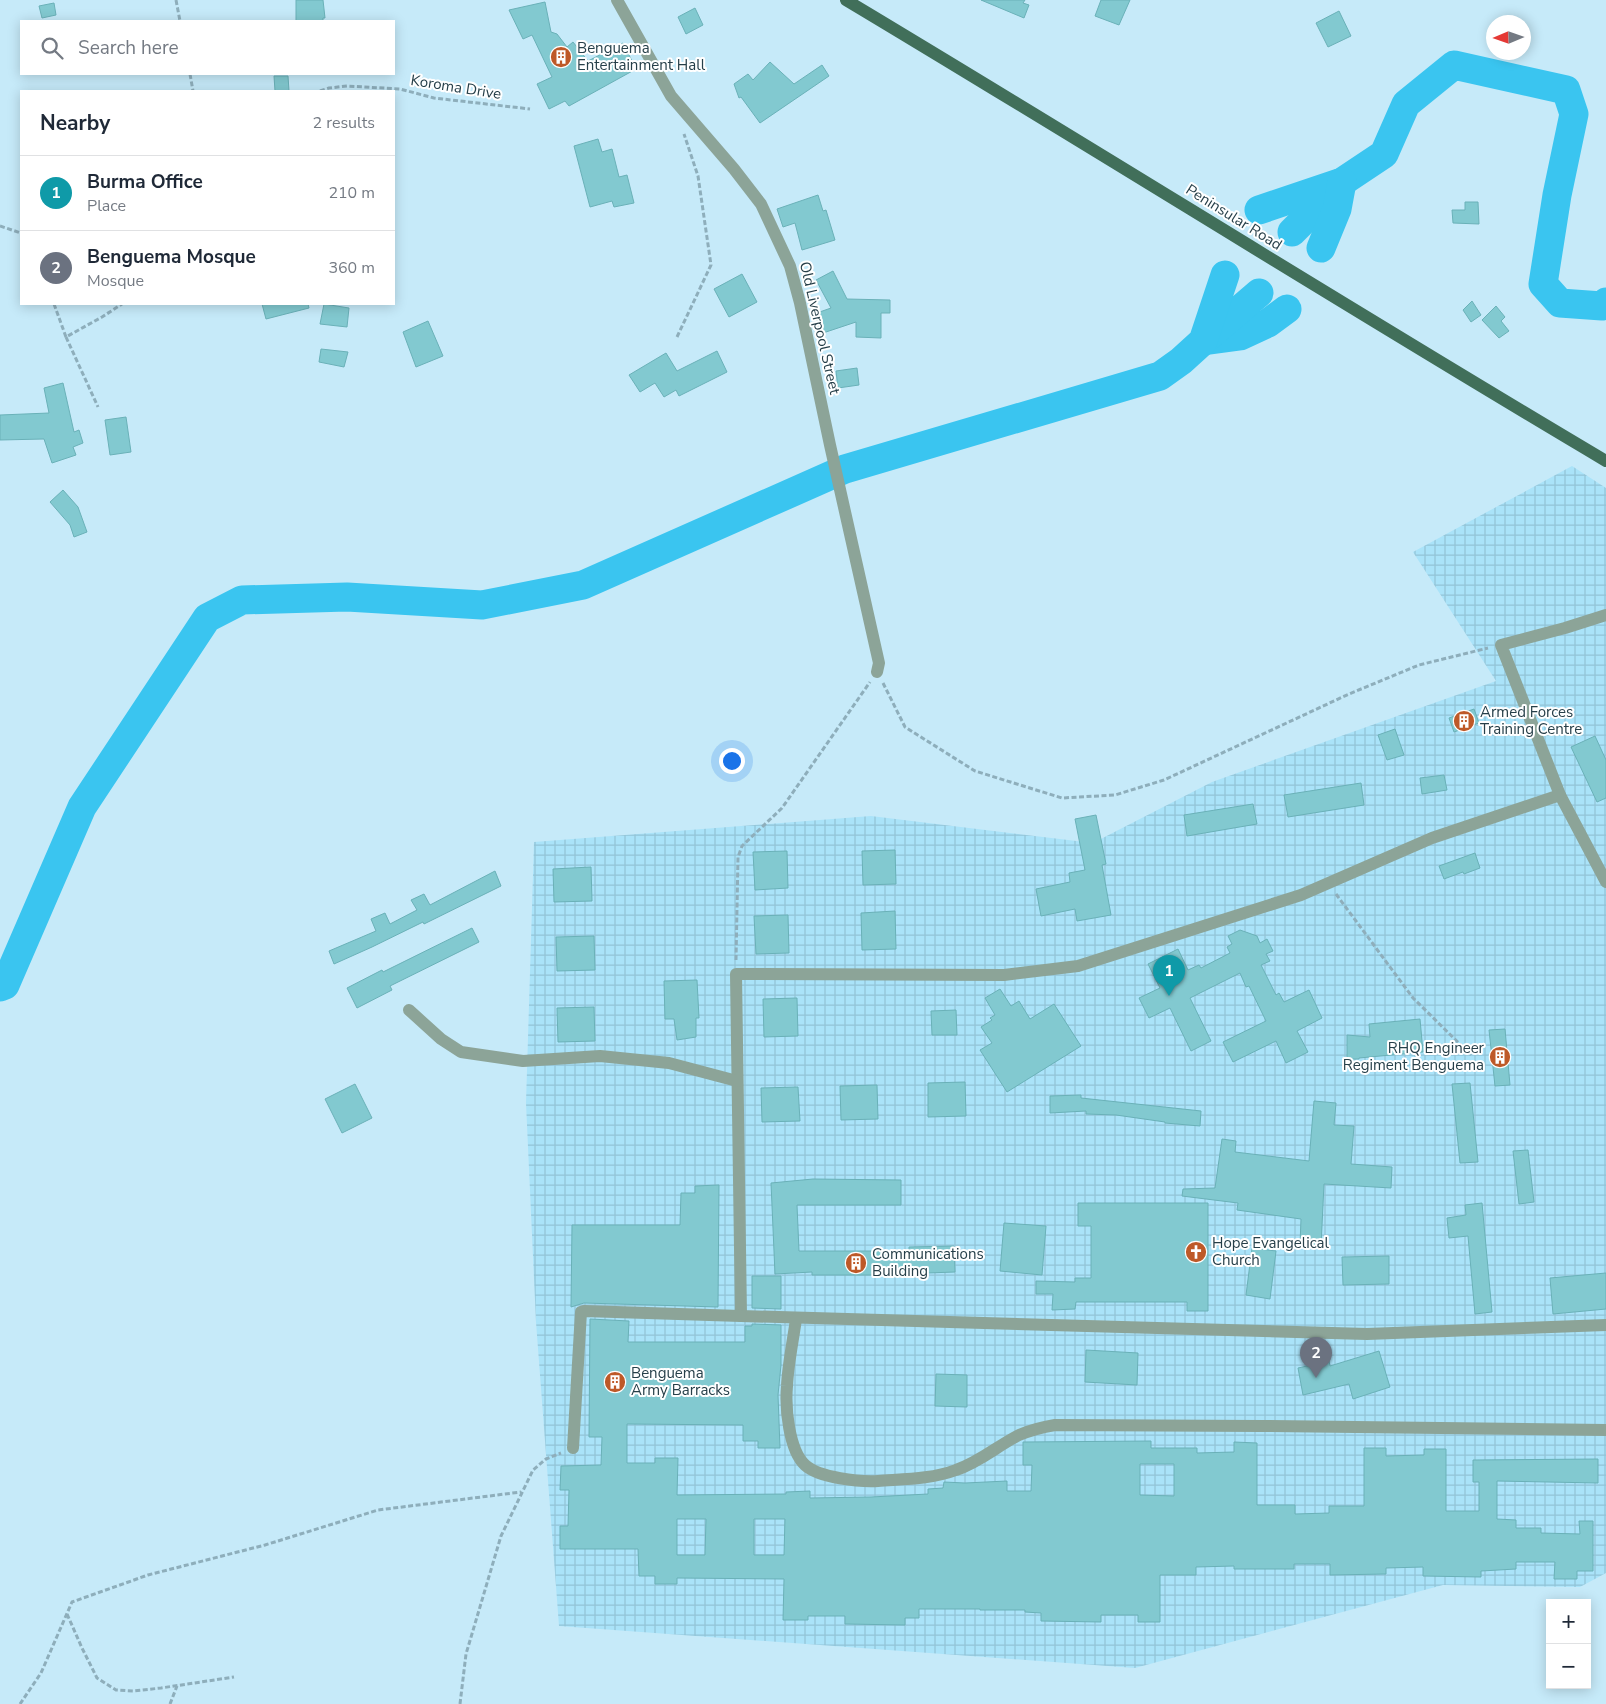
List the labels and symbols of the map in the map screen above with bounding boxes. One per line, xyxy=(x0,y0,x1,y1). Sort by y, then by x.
north arrow xyxy=(1486,15,1531,60)
place label: Benguema Entertainment Hall xyxy=(577,38,706,75)
building icon: Benguema Entertainment Hall xyxy=(549,45,573,69)
street label: Koroma Drive xyxy=(409,70,503,104)
street label: Peninsular Road xyxy=(1182,179,1286,255)
street label: Old Liverpool Street xyxy=(795,260,845,397)
place label: Armed Forces Training Centre xyxy=(1480,702,1582,739)
building icon: Armed Forces Training Centre xyxy=(1452,709,1476,733)
your location xyxy=(719,748,745,774)
pin: 1 xyxy=(1153,955,1185,996)
place label: RHQ Engineer Regiment Benguema xyxy=(1343,1038,1485,1075)
building icon: RHQ Engineer Regiment Benguema xyxy=(1488,1045,1512,1069)
place label: Hope Evangelical Church xyxy=(1212,1233,1330,1270)
church icon: Hope Evangelical Church xyxy=(1184,1240,1208,1264)
place label: Communications Building xyxy=(872,1244,984,1281)
building icon: Communications Building xyxy=(844,1251,868,1275)
pin: 2 xyxy=(1300,1337,1332,1378)
place label: Benguema Army Barracks xyxy=(631,1363,730,1400)
building icon: Benguema Army Barracks xyxy=(603,1370,627,1394)

